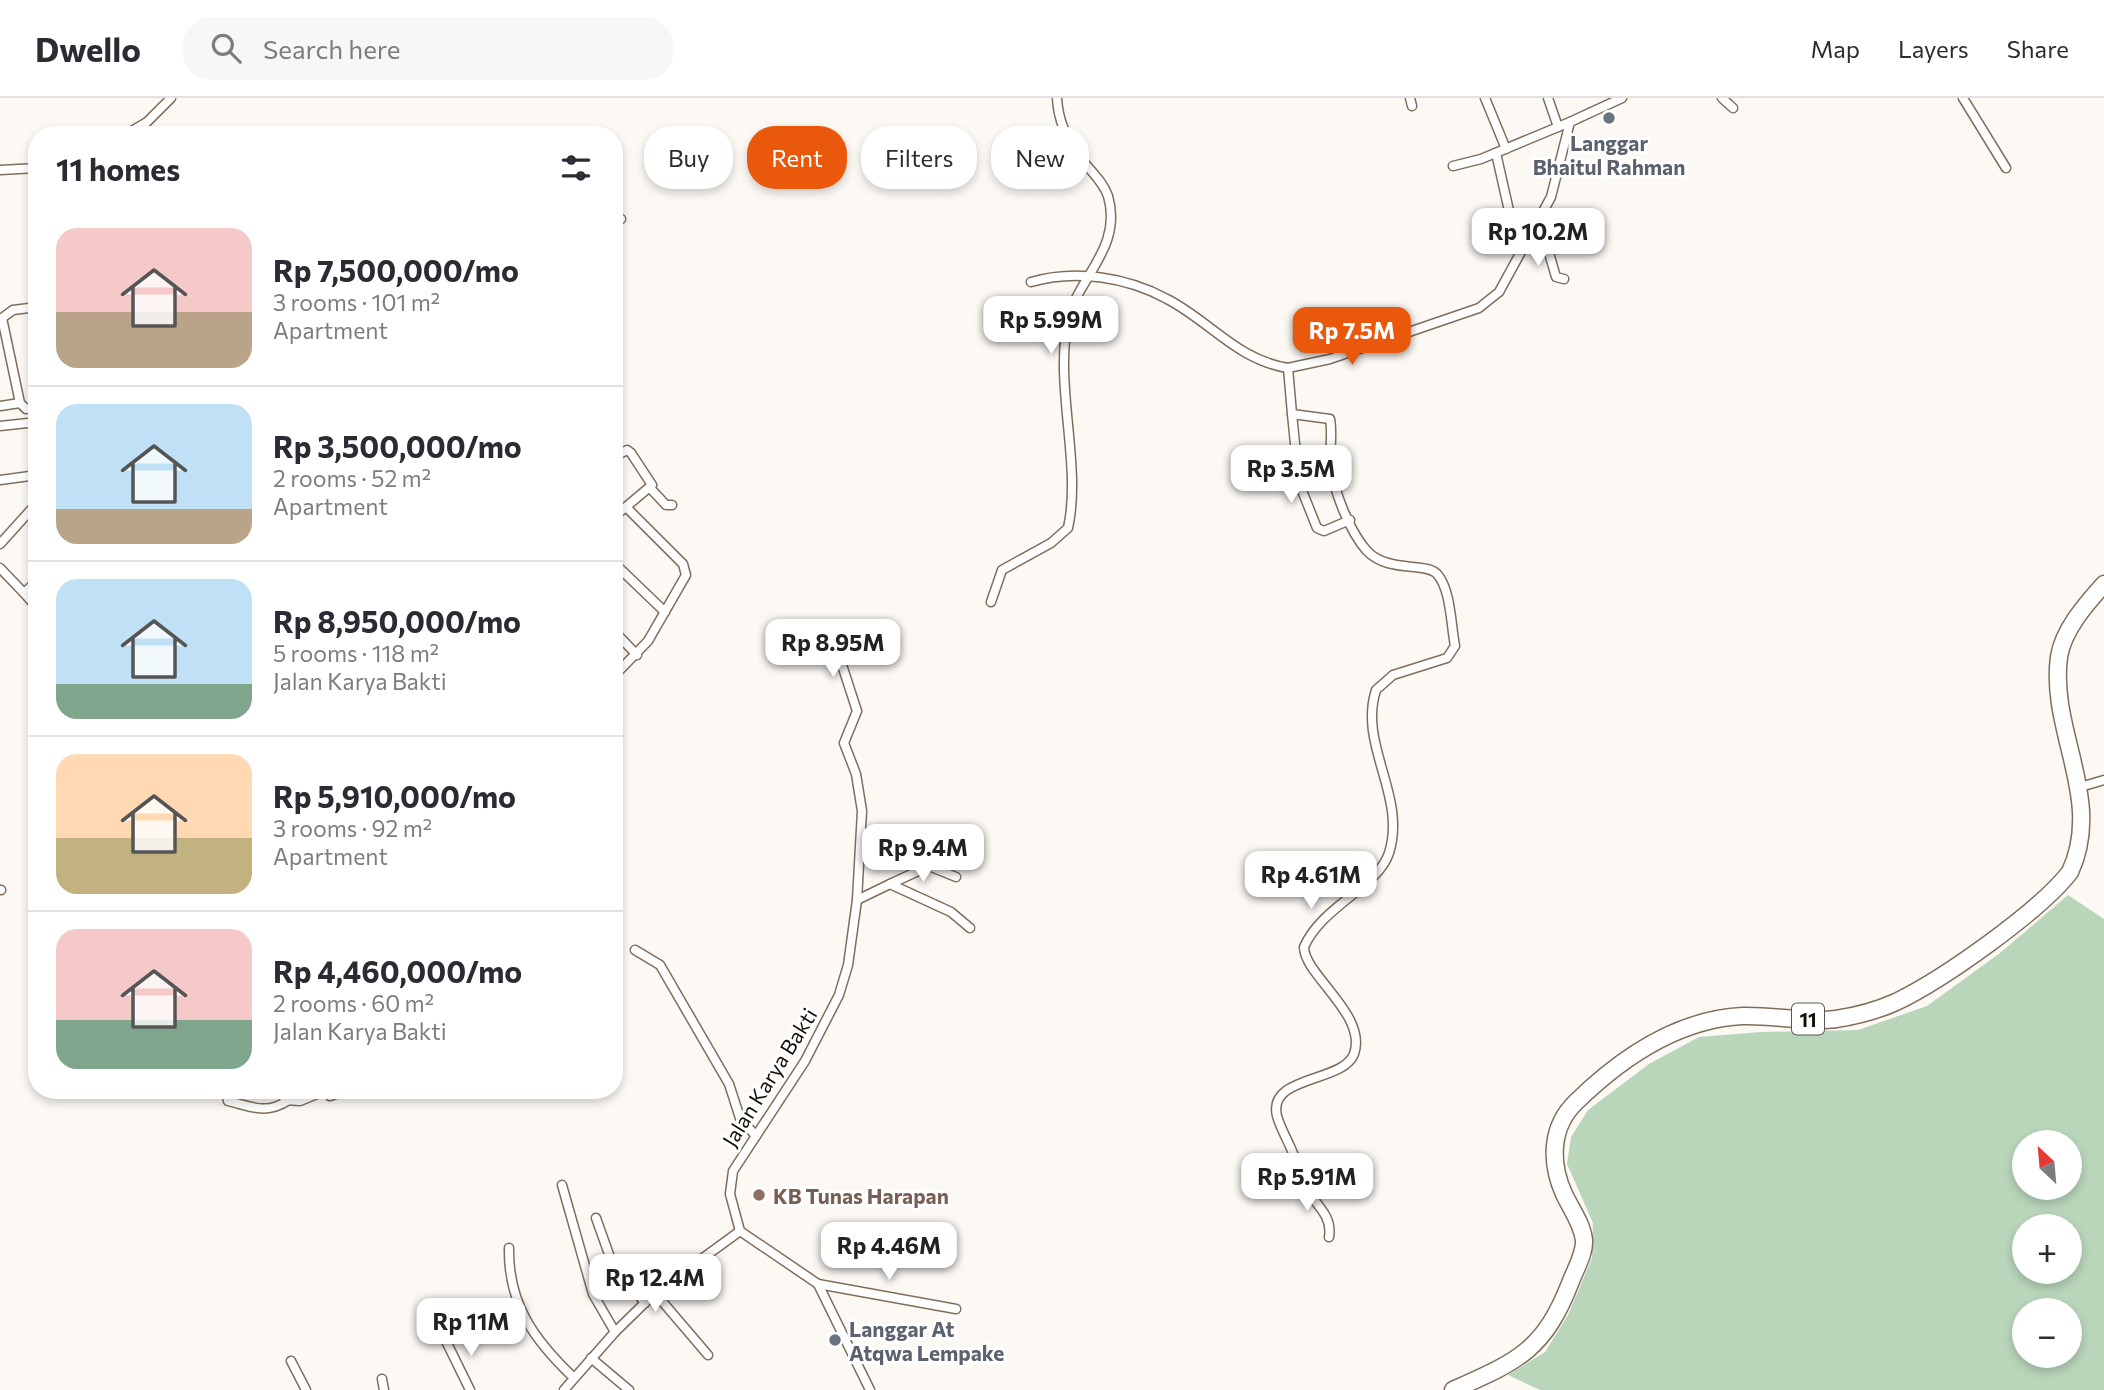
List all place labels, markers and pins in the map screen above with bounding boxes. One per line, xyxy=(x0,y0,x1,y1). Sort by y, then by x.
marker: Langgar Bhaitul Rahman xyxy=(1601,110,1617,126)
place label: Langgar Bhaitul Rahman xyxy=(1533,130,1685,179)
pin: Rp 10.2M xyxy=(1466,208,1610,268)
pin: Rp 5.99M xyxy=(979,296,1123,356)
pin: Rp 7.5M xyxy=(1287,308,1417,367)
pin: Rp 3.5M xyxy=(1226,446,1356,505)
pin: Rp 8.95M xyxy=(761,620,905,679)
pin: Rp 9.4M xyxy=(858,824,988,884)
pin: Rp 4.61M xyxy=(1239,852,1383,911)
pin: Rp 5.91M xyxy=(1235,1154,1379,1213)
place label: KB Tunas Harapan xyxy=(773,1183,949,1208)
marker: KB Tunas Harapan xyxy=(751,1187,767,1203)
pin: Rp 4.46M xyxy=(817,1222,961,1282)
pin: Rp 12.4M xyxy=(583,1254,727,1314)
pin: Rp 11M xyxy=(414,1298,528,1358)
place label: Langgar At Atqwa Lempake xyxy=(849,1316,1004,1365)
marker: Langgar At Atqwa Lempake xyxy=(827,1332,843,1348)

